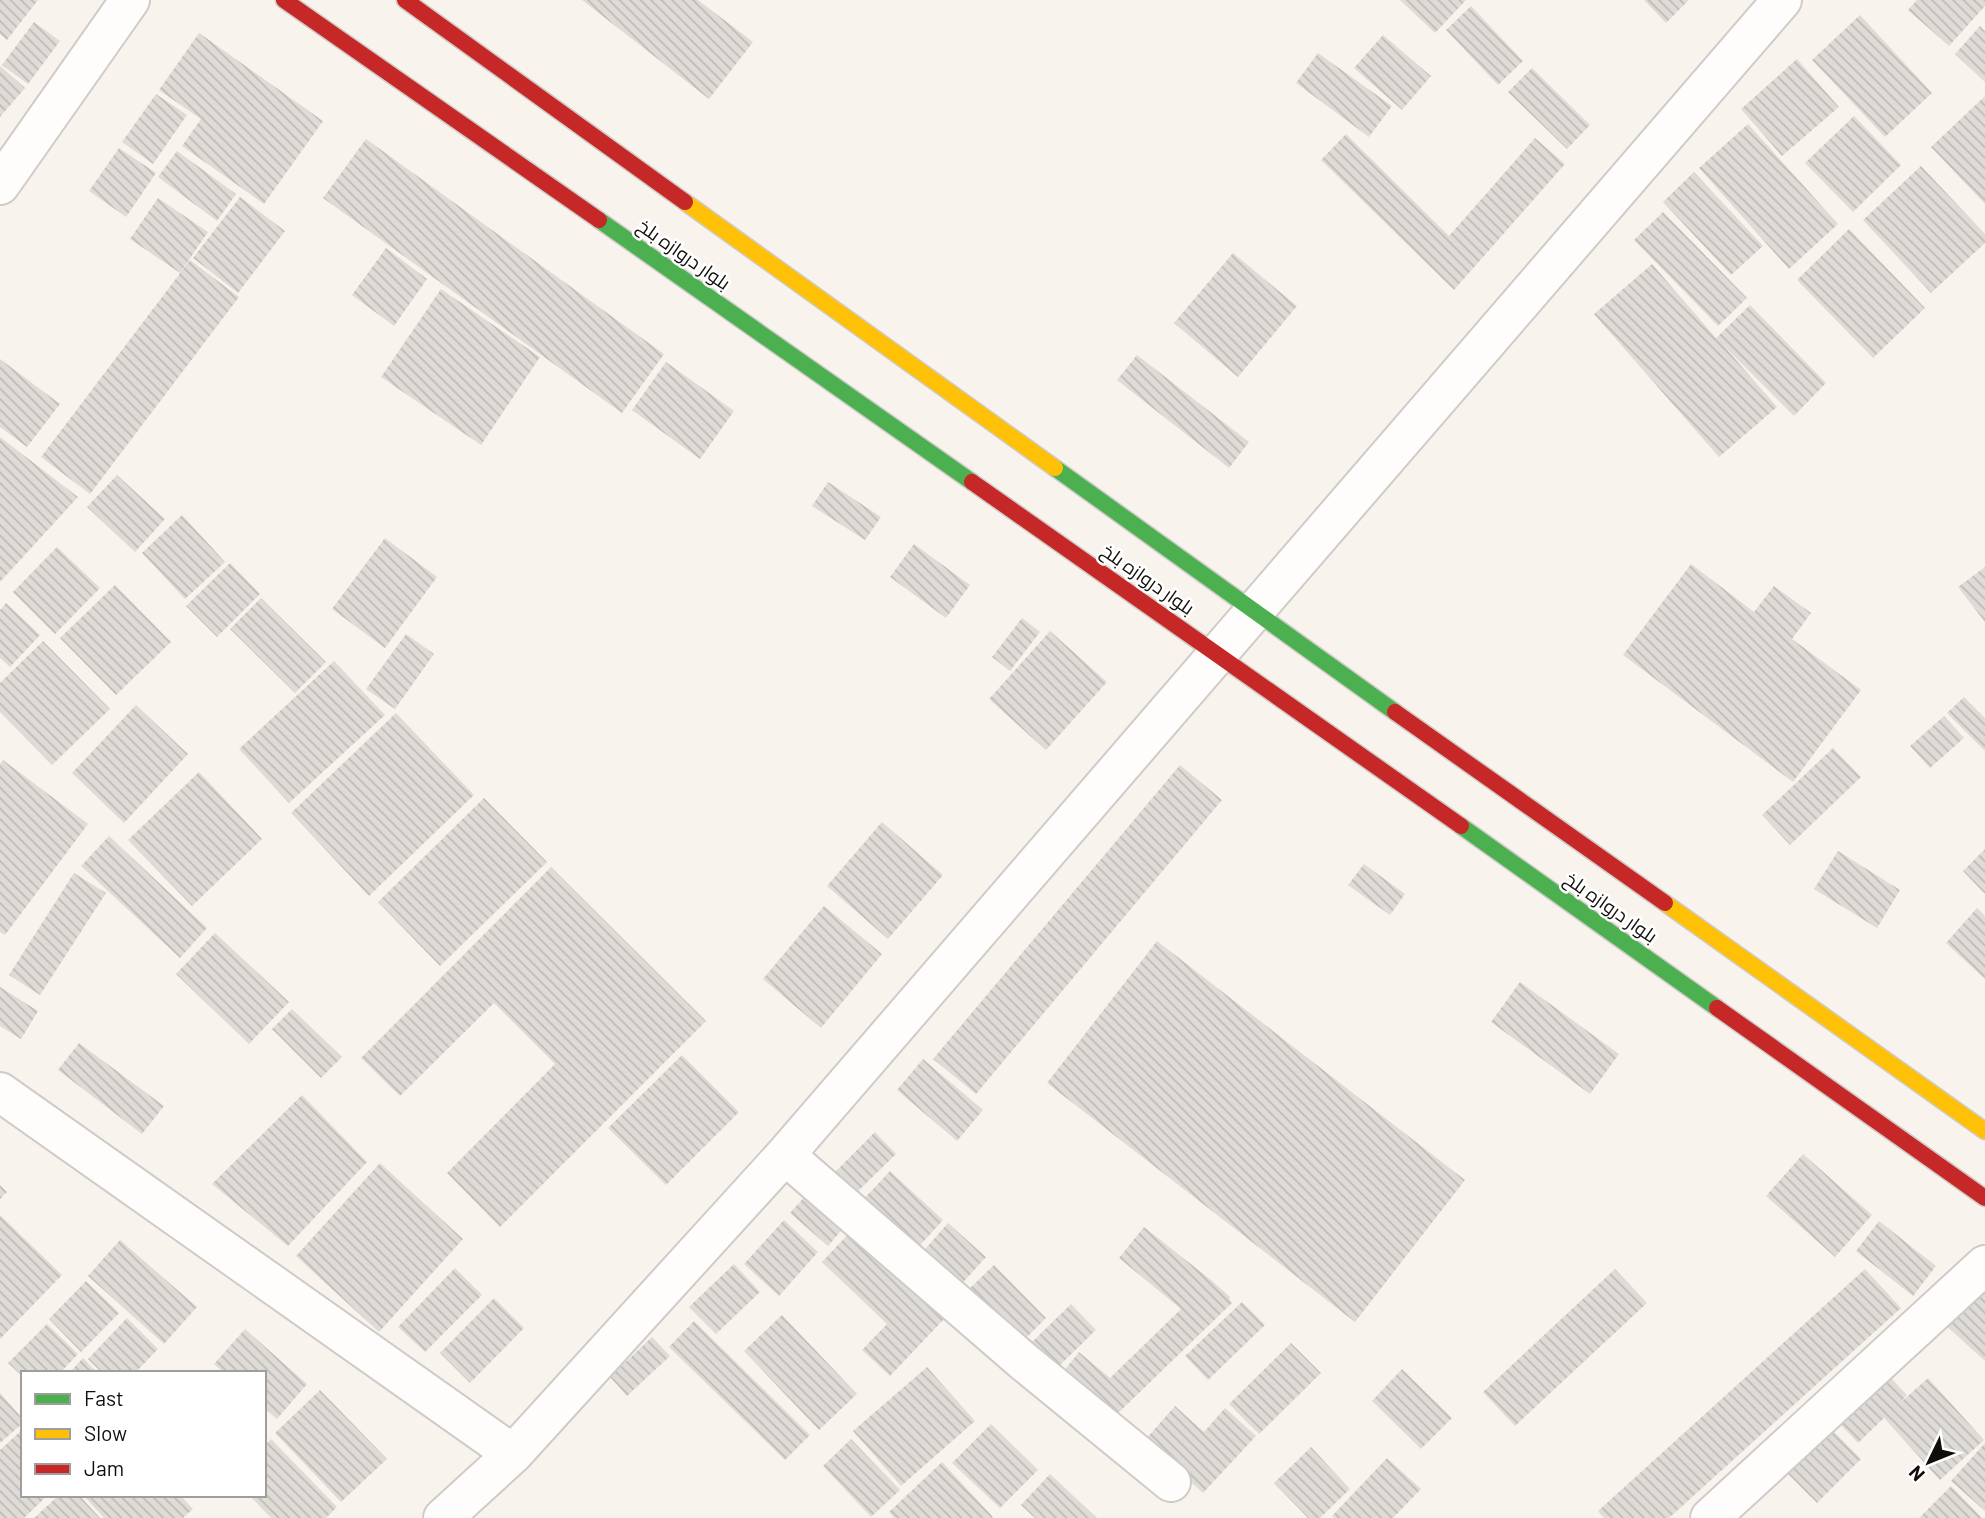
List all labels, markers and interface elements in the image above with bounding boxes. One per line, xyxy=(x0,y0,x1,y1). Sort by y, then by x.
street label: بلوار دروازه بلخ xyxy=(632,213,735,296)
street label: بلوار دروازه بلخ xyxy=(1096,538,1199,621)
street label: بلوار دروازه بلخ xyxy=(1559,866,1662,949)
legend xyxy=(21,1371,266,1497)
text: Fast xyxy=(84,1385,124,1410)
text: Slow xyxy=(84,1420,127,1445)
north arrow xyxy=(1894,1427,1964,1497)
text: Jam xyxy=(84,1455,124,1480)
text: N xyxy=(1903,1461,1929,1486)

